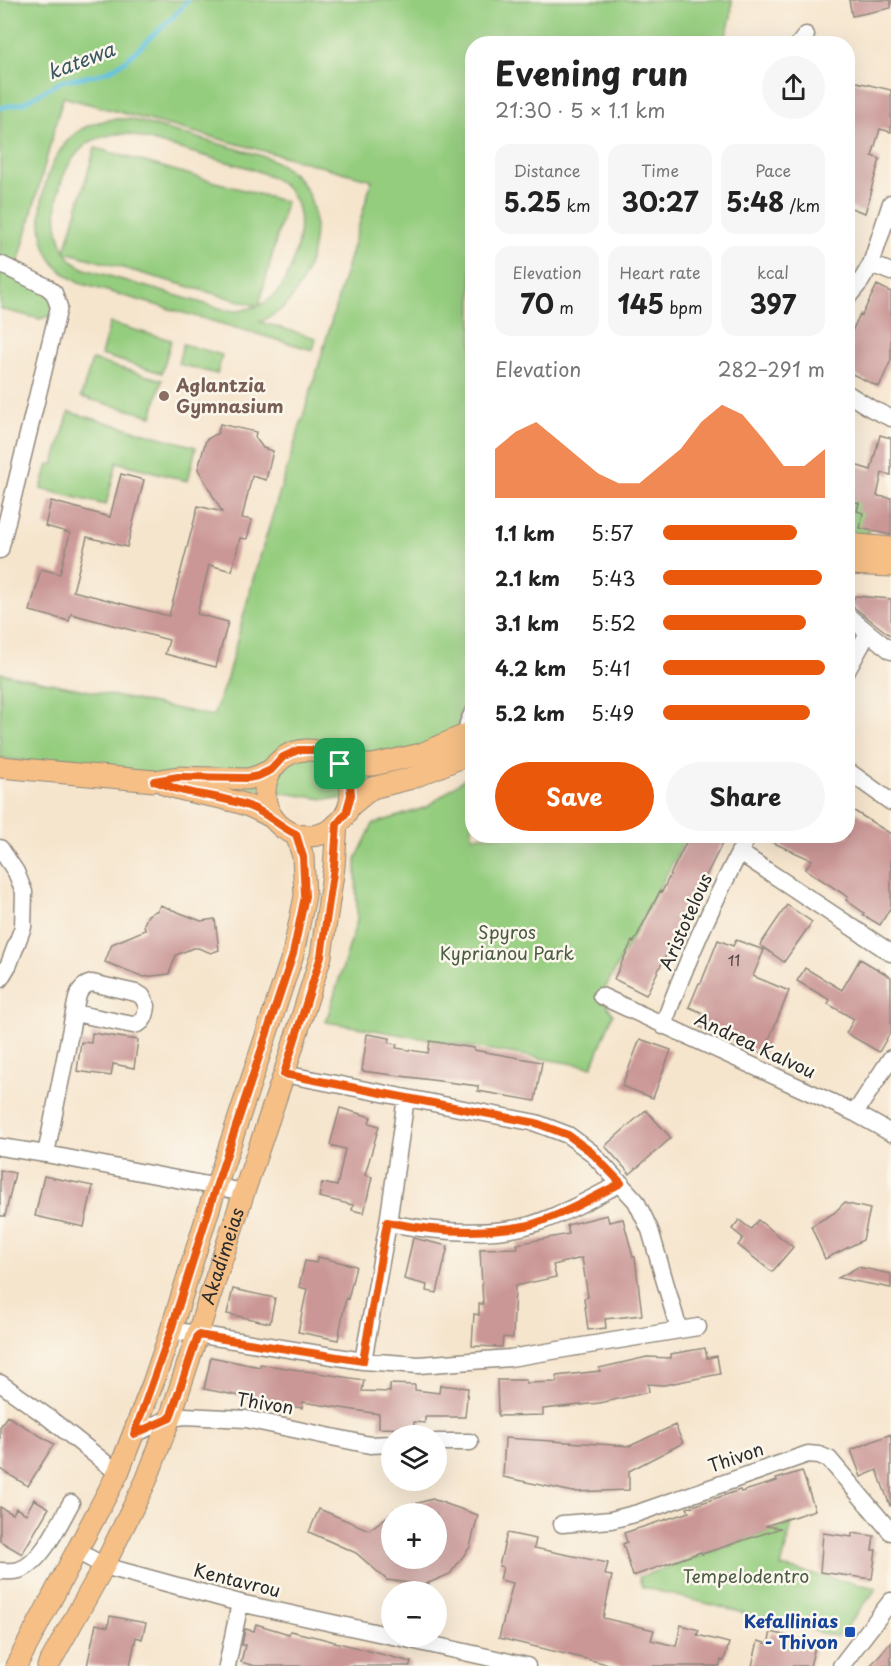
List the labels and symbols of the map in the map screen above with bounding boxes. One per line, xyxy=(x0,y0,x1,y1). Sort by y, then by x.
water label: katewa xyxy=(43,33,119,87)
place label: Aglantzia Gymnasium xyxy=(175,371,284,419)
marker: Aglantzia Gymnasium xyxy=(157,389,171,403)
pin xyxy=(314,738,365,789)
street label: Aristotelous xyxy=(651,869,718,974)
park label: Spyros Kyprianou Park xyxy=(440,918,574,966)
house number: 11 xyxy=(728,948,740,971)
street label: Andrea Kalvou xyxy=(691,1005,821,1084)
street label: Akadimeias xyxy=(193,1204,250,1308)
street label: Thivon xyxy=(235,1385,296,1420)
street label: Thivon xyxy=(704,1434,767,1479)
street label: Kentavrou xyxy=(191,1556,284,1603)
park label: Tempelodentro xyxy=(683,1562,809,1589)
place label: Kefallinias - Thivon xyxy=(744,1607,838,1655)
marker: Kefallinias - Thivon xyxy=(843,1625,857,1639)

